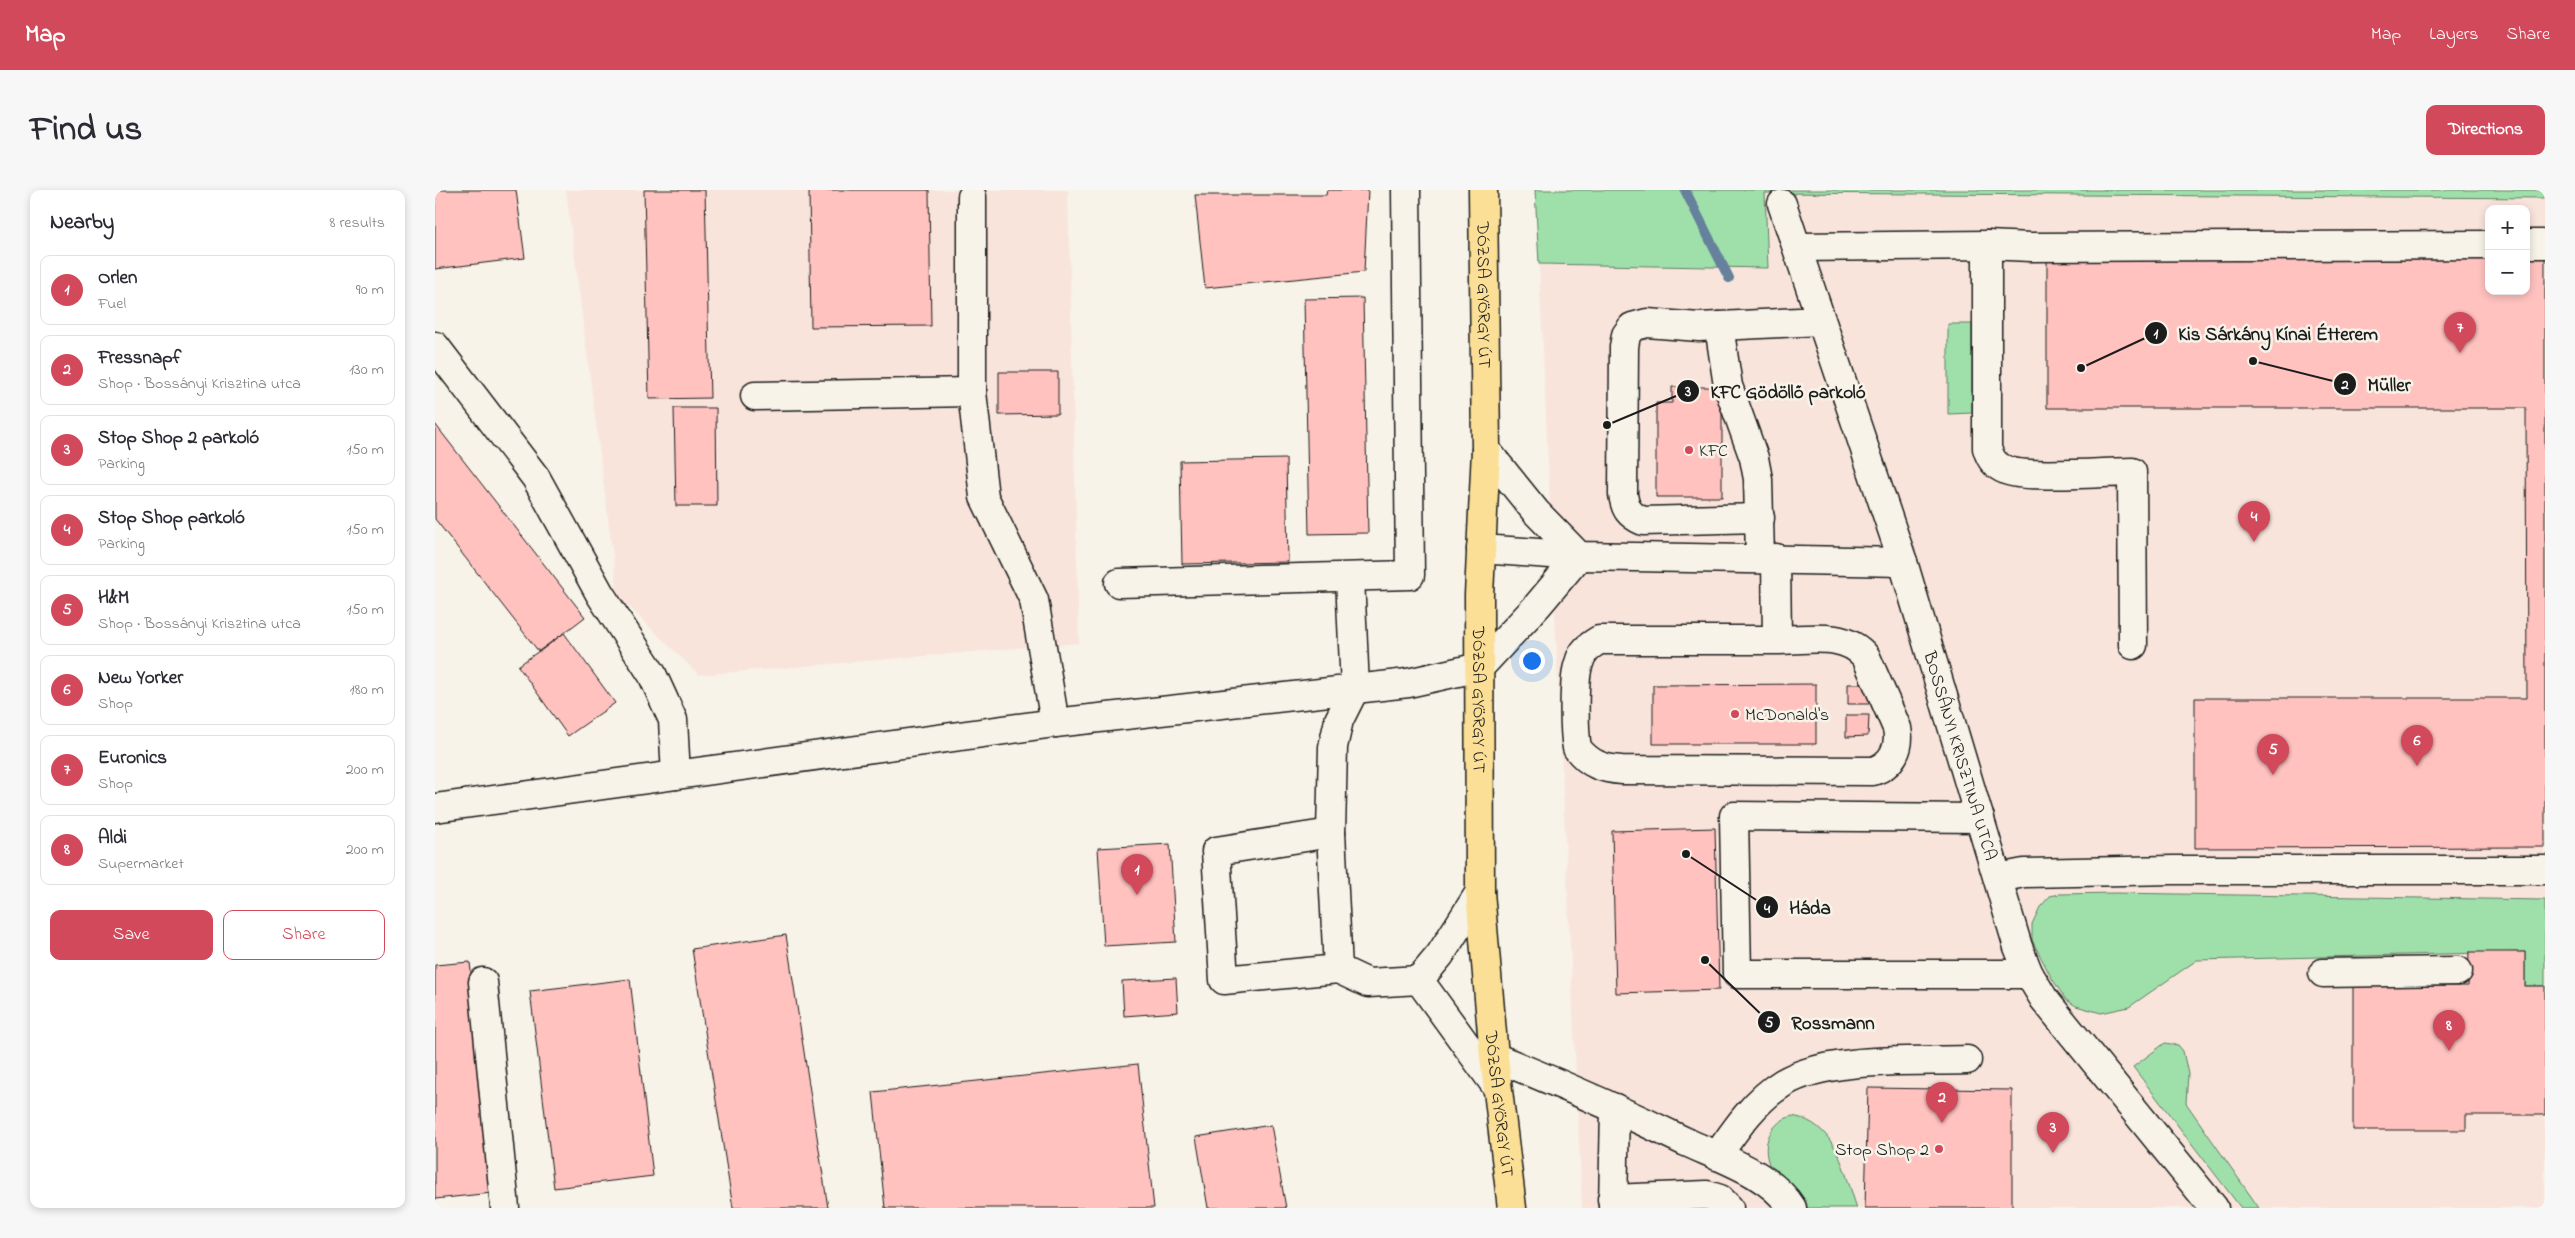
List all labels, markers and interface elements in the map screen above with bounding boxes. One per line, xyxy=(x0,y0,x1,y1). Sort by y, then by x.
text: Map xyxy=(25,18,66,53)
text: Map xyxy=(2371,22,2401,48)
text: Layers xyxy=(2429,22,2479,48)
text: Share xyxy=(2507,22,2550,48)
text: Find us xyxy=(30,105,142,156)
button: Directions xyxy=(2426,105,2545,155)
map controls xyxy=(2485,205,2530,295)
button: + xyxy=(2485,205,2530,250)
text: Nearby xyxy=(50,208,114,238)
text: 8 results xyxy=(329,211,385,235)
street label: DÓZSA GYÖRGY ÚT xyxy=(1468,221,1496,368)
button: − xyxy=(2485,250,2530,295)
text: Orlen xyxy=(98,265,137,292)
text: 1 xyxy=(64,278,70,302)
text: 90 m xyxy=(356,278,384,302)
text: Fuel xyxy=(98,292,126,316)
pin: 7 xyxy=(2444,312,2476,353)
callout: Kis Sárkány Kínai Étterem xyxy=(2144,316,2388,350)
text: Kis Sárkány Kínai Étterem xyxy=(2178,322,2378,351)
text: 1 xyxy=(2154,323,2159,345)
text: Fressnapf xyxy=(98,345,181,372)
text: 2 xyxy=(63,358,71,382)
text: 130 m xyxy=(349,358,384,382)
callout: Müller xyxy=(2333,367,2421,401)
text: Shop · Bossányi Krisztina utca xyxy=(98,372,301,396)
text: Müller xyxy=(2367,373,2412,400)
callout: KFC Gödöllő parkoló xyxy=(1675,374,1875,408)
text: 2 xyxy=(2340,374,2349,396)
text: KFC Gödöllő parkoló xyxy=(1710,380,1866,407)
text: 3 xyxy=(1684,381,1691,403)
text: Stop Shop 2 parkoló xyxy=(98,425,259,452)
text: 3 xyxy=(64,438,70,462)
text: 150 m xyxy=(346,438,384,462)
place label: KFC xyxy=(1699,439,1728,465)
marker: KFC xyxy=(1683,444,1695,456)
text: Parking xyxy=(98,452,145,476)
pin: 4 xyxy=(2238,501,2270,542)
text: Stop Shop parkoló xyxy=(98,505,245,532)
text: 4 xyxy=(64,518,70,542)
text: 150 m xyxy=(346,518,384,542)
text: Parking xyxy=(98,532,145,556)
text: H&M xyxy=(98,585,129,612)
text: 5 xyxy=(62,598,72,622)
text: 150 m xyxy=(346,598,384,622)
text: Shop · Bossányi Krisztina utca xyxy=(98,612,301,636)
street label: DÓZSA GYÖRGY ÚT xyxy=(1464,626,1491,773)
your location xyxy=(1519,648,1545,674)
street label: BOSSÁNYI KRISZTINA UTCA xyxy=(1915,648,2002,864)
text: New Yorker xyxy=(98,665,183,692)
text: 6 xyxy=(63,678,71,702)
text: 180 m xyxy=(350,678,384,702)
text: Shop xyxy=(98,692,133,716)
place label: McDonald's xyxy=(1745,703,1829,729)
marker: McDonald's xyxy=(1729,708,1741,720)
pin: 6 xyxy=(2401,725,2433,766)
pin: 5 xyxy=(2257,734,2289,775)
text: Euronics xyxy=(98,745,167,772)
text: 7 xyxy=(64,758,70,782)
text: 200 m xyxy=(346,758,384,782)
text: Shop xyxy=(98,772,133,796)
text: Aldi xyxy=(98,825,127,852)
text: 8 xyxy=(64,838,70,862)
text: 200 m xyxy=(346,838,384,862)
text: Supermarket xyxy=(98,852,184,876)
pin: 1 xyxy=(1121,854,1153,895)
callout: Háda xyxy=(1754,890,1841,924)
text: Háda xyxy=(1789,896,1831,923)
text: 4 xyxy=(1763,898,1771,920)
button: Save xyxy=(50,910,213,960)
button: Share xyxy=(223,910,385,960)
callout: Rossmann xyxy=(1757,1005,1885,1039)
pin: 8 xyxy=(2433,1010,2465,1051)
text: Rossmann xyxy=(1791,1011,1875,1038)
text: 5 xyxy=(1765,1012,1774,1034)
street label: DÓZSA GYÖRGY ÚT xyxy=(1477,1029,1519,1178)
pin: 2 xyxy=(1926,1082,1958,1123)
pin: 3 xyxy=(2037,1112,2069,1153)
place label: Stop Shop 2 xyxy=(1835,1138,1929,1164)
marker: Stop Shop 2 xyxy=(1933,1143,1945,1155)

